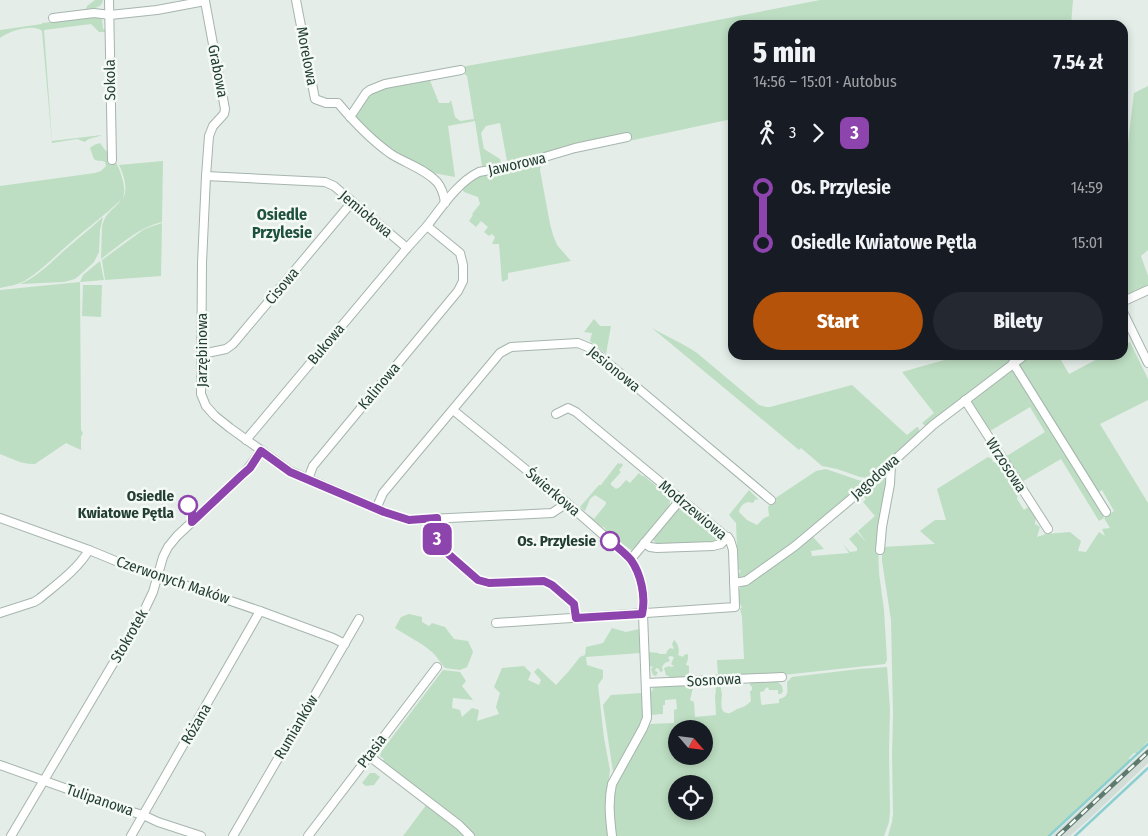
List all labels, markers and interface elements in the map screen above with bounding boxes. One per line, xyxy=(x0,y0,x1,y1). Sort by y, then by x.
street label: Morelowa xyxy=(292,25,322,87)
text: 5 min xyxy=(753,36,816,69)
street label: Grabowa xyxy=(204,43,232,99)
text: 7.54 zł xyxy=(1053,51,1103,74)
street label: Sokola xyxy=(101,59,119,101)
text: 14:56 – 15:01 · Autobus xyxy=(753,72,897,91)
icon: walk xyxy=(753,119,781,147)
icon: forward xyxy=(804,119,832,147)
text: 3 xyxy=(850,122,859,144)
text: 3 xyxy=(789,123,796,142)
street label: Jaworowa xyxy=(486,149,548,179)
text: Os. Przylesie xyxy=(791,176,891,199)
text: 14:59 xyxy=(1071,178,1103,197)
street label: Jemiołowa xyxy=(336,187,396,241)
district label: Osiedle Przylesie xyxy=(252,205,312,242)
text: Osiedle Kwiatowe Pętla xyxy=(791,231,977,254)
text: 15:01 xyxy=(1072,233,1103,252)
street label: Cisowa xyxy=(261,264,303,308)
button: Start xyxy=(753,292,923,350)
button: Bilety xyxy=(933,292,1103,350)
street label: Jarzębinowa xyxy=(193,313,211,387)
street label: Bukowa xyxy=(304,320,348,368)
street label: Jesionowa xyxy=(584,342,644,396)
street label: Kalinowa xyxy=(354,359,404,413)
street label: Wrzosowa xyxy=(982,434,1030,496)
street label: Jagodowa xyxy=(847,451,903,503)
street label: Świerkowa xyxy=(522,464,584,520)
street label: Modrzewiowa xyxy=(655,476,731,544)
place label: Osiedle Kwiatowe Pętla xyxy=(78,487,175,522)
marker: Osiedle Kwiatowe Pętla xyxy=(178,495,198,515)
line badge: 3 xyxy=(421,523,453,555)
text: 3 xyxy=(433,528,441,550)
marker: Os. Przylesie xyxy=(600,531,620,551)
place label: Os. Przylesie xyxy=(517,532,596,550)
street label: Czerwonych Maków xyxy=(114,552,232,608)
street label: Stokrotek xyxy=(107,606,151,666)
street label: Sosnowa xyxy=(686,670,742,690)
street label: Rumianków xyxy=(270,692,322,762)
street label: Różana xyxy=(177,700,215,748)
north arrow xyxy=(668,720,712,765)
map controls xyxy=(668,720,713,820)
street label: Ptasia xyxy=(354,731,390,771)
button: locate xyxy=(668,775,713,820)
street label: Tulipanowa xyxy=(64,780,136,820)

